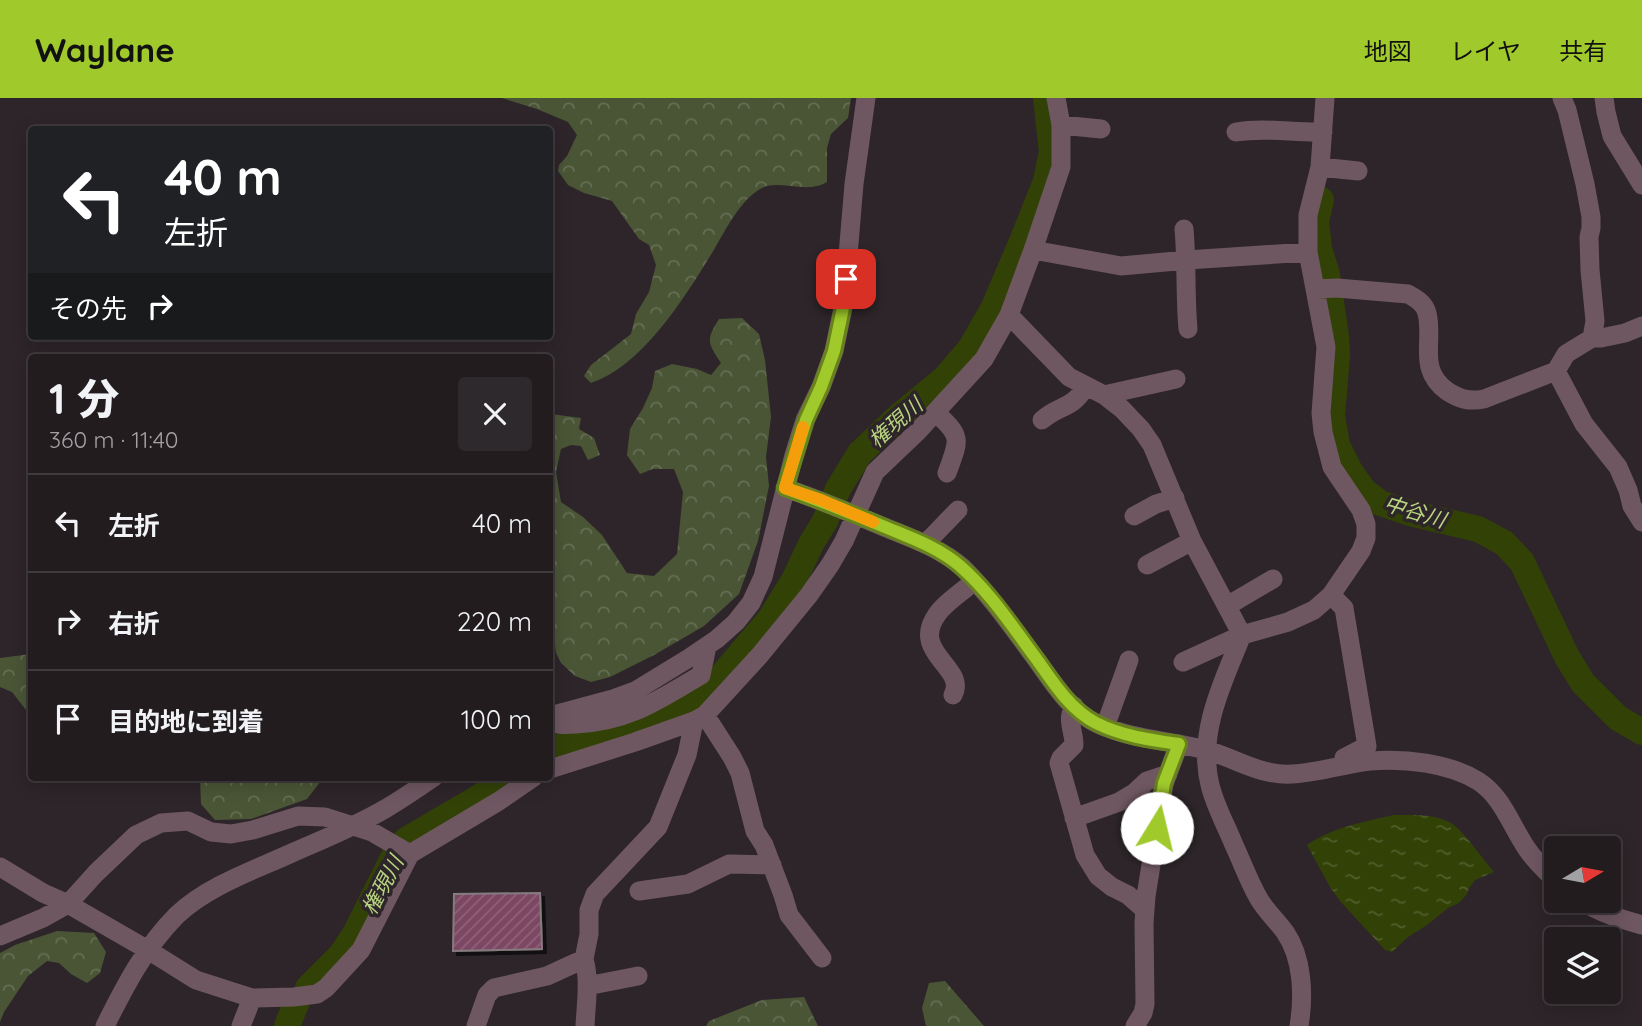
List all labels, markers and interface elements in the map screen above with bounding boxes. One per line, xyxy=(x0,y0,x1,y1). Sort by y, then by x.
text: Waylane xyxy=(35,29,175,70)
text: 地図 xyxy=(1364,36,1412,66)
text: レイヤ xyxy=(1450,36,1521,66)
text: 共有 xyxy=(1559,36,1607,66)
text: 40 m xyxy=(164,146,282,207)
icon: left xyxy=(49,154,140,245)
text: 左折 xyxy=(164,212,228,252)
pin xyxy=(816,249,876,309)
icon: arrive xyxy=(827,260,865,298)
icon: right xyxy=(141,287,179,325)
text: その先 xyxy=(49,292,127,325)
text: 1 分 xyxy=(49,372,119,425)
button: close xyxy=(458,377,532,451)
water label: 権現川 xyxy=(863,390,929,452)
text: 360 m · 11:40 xyxy=(49,425,179,454)
water label: 中谷川 xyxy=(1381,489,1451,533)
icon: left xyxy=(49,504,87,542)
text: 40 m xyxy=(472,507,532,540)
text: 左折 xyxy=(108,509,160,542)
icon: right xyxy=(49,602,87,640)
text: 220 m xyxy=(457,605,532,638)
text: 右折 xyxy=(108,607,160,640)
icon: arrive xyxy=(49,700,87,738)
text: 100 m xyxy=(461,703,532,736)
text: 目的地に到着 xyxy=(108,705,264,738)
position arrow xyxy=(1120,791,1194,865)
north arrow xyxy=(1544,836,1620,914)
map controls xyxy=(1544,836,1621,1004)
water label: 権現川 xyxy=(356,849,409,919)
button: layers xyxy=(1544,927,1621,1004)

